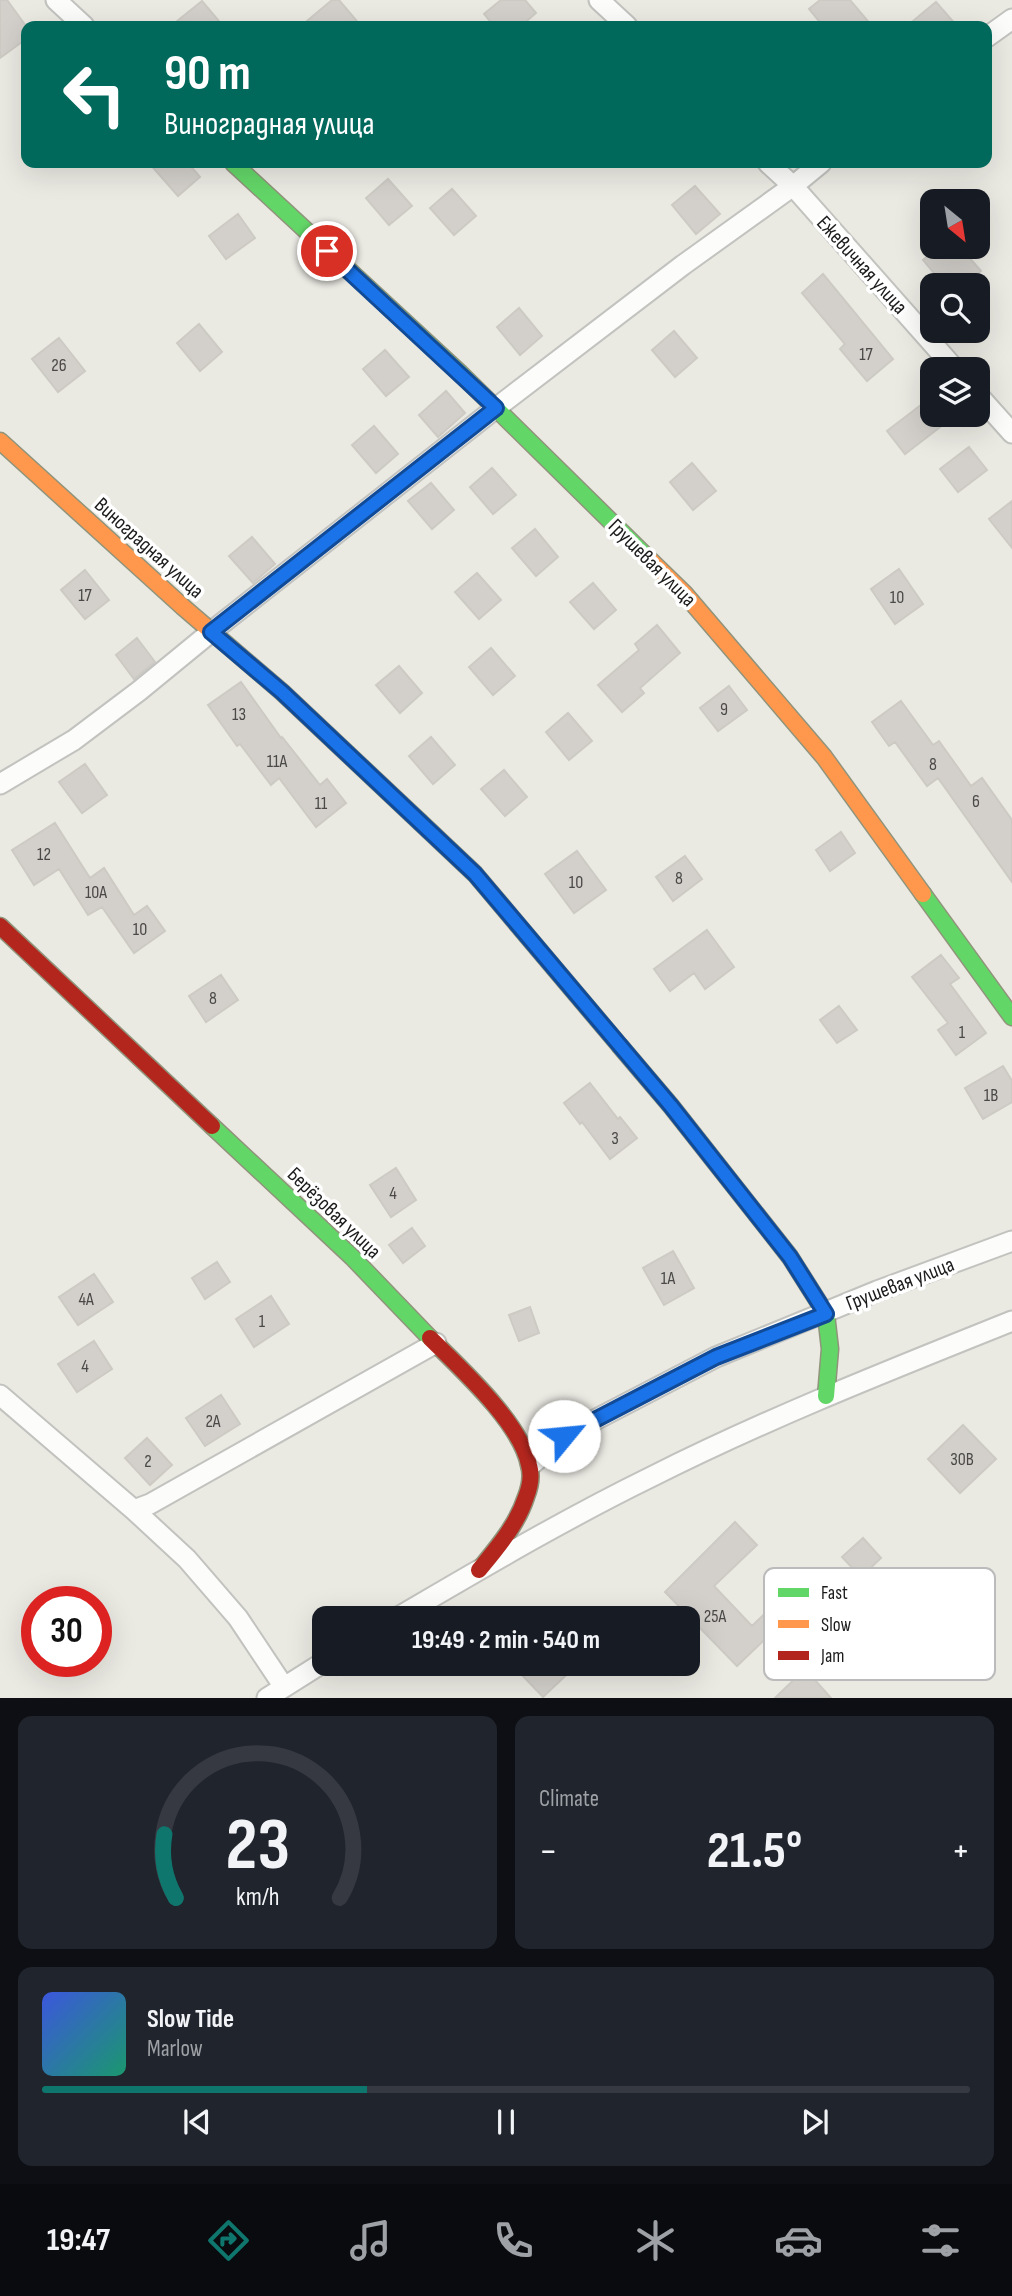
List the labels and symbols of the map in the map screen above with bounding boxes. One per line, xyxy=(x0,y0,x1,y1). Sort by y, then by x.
north arrow xyxy=(920,189,990,259)
street label: Ежевичная улица xyxy=(811,211,913,319)
pin xyxy=(297,221,357,281)
house number: 17 xyxy=(859,344,874,365)
house number: 26 xyxy=(51,355,67,376)
street label: Виноградная улица xyxy=(89,492,209,604)
street label: Грушевая улица xyxy=(603,514,701,612)
house number: 17 xyxy=(78,585,93,606)
house number: 10 xyxy=(890,587,904,608)
house number: 9 xyxy=(720,699,728,720)
house number: 13 xyxy=(232,704,246,725)
house number: 11А xyxy=(267,751,288,772)
house number: 8 xyxy=(929,754,937,775)
house number: 6 xyxy=(972,791,980,812)
house number: 11 xyxy=(315,793,328,814)
house number: 12 xyxy=(37,844,51,865)
house number: 8 xyxy=(675,868,683,889)
house number: 10 xyxy=(569,872,583,893)
house number: 10А xyxy=(85,882,107,903)
house number: 10 xyxy=(133,919,147,940)
house number: 8 xyxy=(209,988,217,1009)
house number: 1 xyxy=(959,1022,966,1043)
house number: 1В xyxy=(984,1085,998,1106)
house number: 3 xyxy=(611,1128,619,1149)
street label: Берёзовая улица xyxy=(282,1162,386,1264)
house number: 4 xyxy=(389,1183,397,1204)
street label: Грушевая улица xyxy=(842,1252,958,1316)
house number: 1А xyxy=(661,1268,675,1289)
house number: 4А xyxy=(78,1289,94,1310)
house number: 1 xyxy=(259,1311,266,1332)
house number: 4 xyxy=(81,1356,89,1377)
position arrow xyxy=(527,1399,601,1473)
house number: 2А xyxy=(205,1411,221,1432)
house number: 30В xyxy=(950,1449,974,1470)
house number: 2 xyxy=(144,1451,152,1472)
legend xyxy=(764,1568,995,1680)
text: Fast xyxy=(821,1582,848,1605)
speed limit sign: 30 xyxy=(21,1586,112,1677)
house number: 25А xyxy=(704,1606,726,1627)
text: Slow xyxy=(821,1614,851,1637)
text: Jam xyxy=(820,1645,844,1668)

